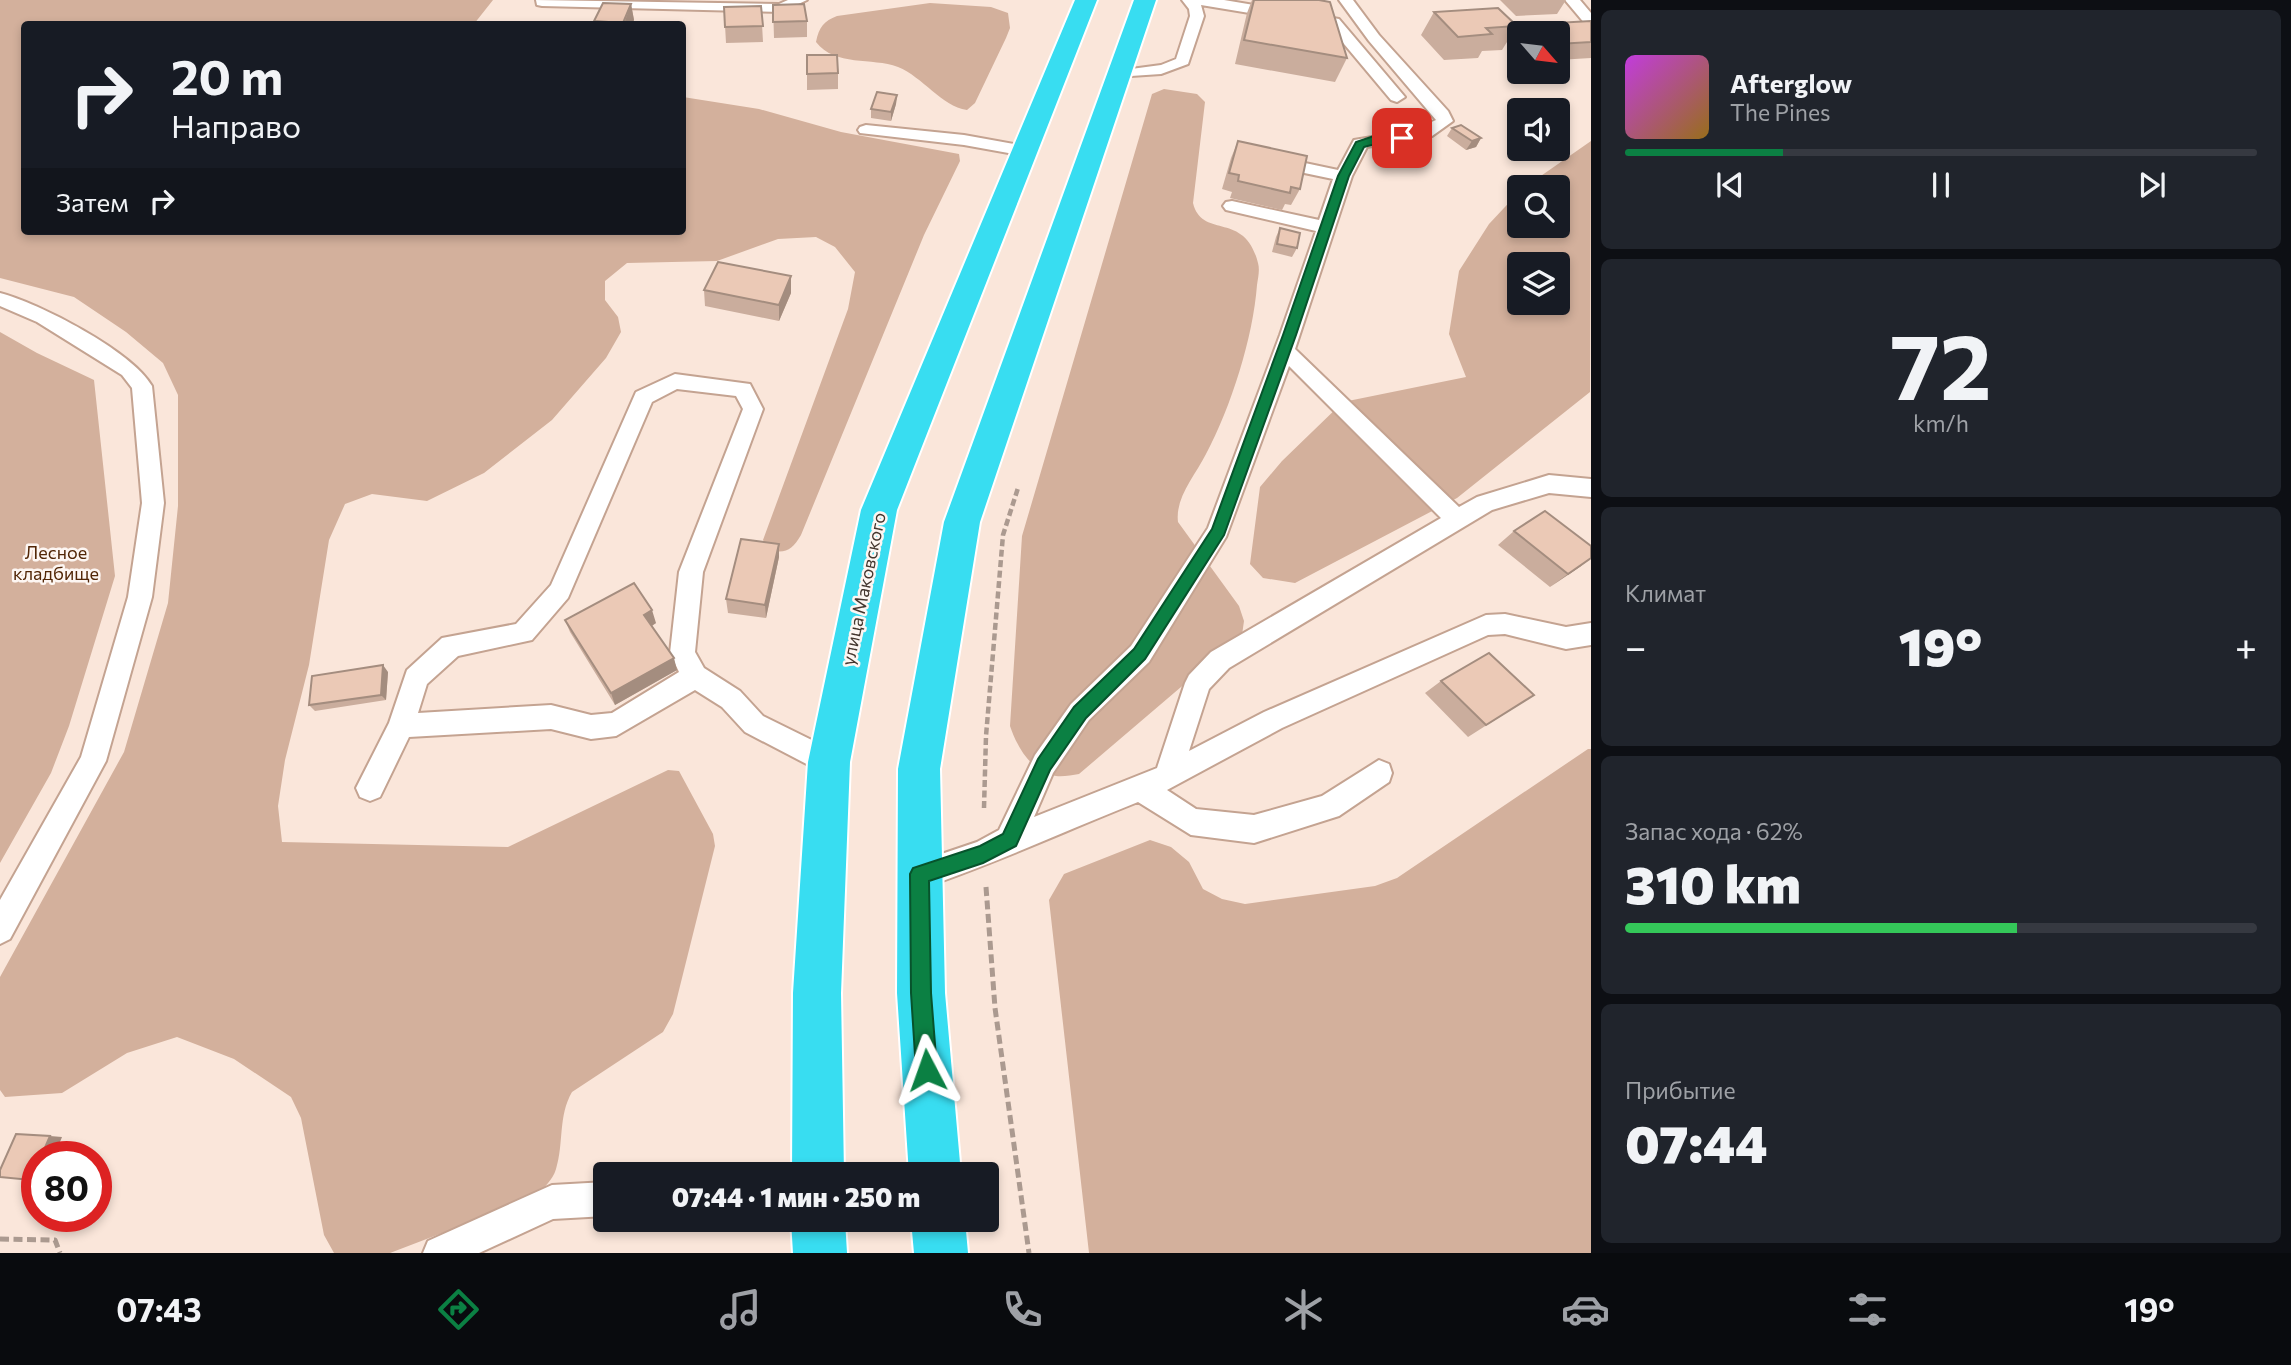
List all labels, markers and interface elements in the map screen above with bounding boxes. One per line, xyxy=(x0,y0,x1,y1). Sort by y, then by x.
north arrow xyxy=(1507,21,1570,84)
map controls xyxy=(1507,21,1570,315)
text: 20 m xyxy=(171,45,283,105)
icon: right xyxy=(56,49,147,140)
text: Afterglow xyxy=(1730,67,1852,98)
button: sound xyxy=(1507,98,1570,161)
text: The Pines xyxy=(1730,98,1831,126)
text: Направо xyxy=(171,105,301,145)
pin xyxy=(1372,108,1432,168)
icon: arrive xyxy=(1383,119,1421,157)
icon: previous xyxy=(1711,166,1749,204)
icon: pause xyxy=(1922,166,1960,204)
icon: next xyxy=(2133,166,2171,204)
button: search xyxy=(1507,175,1570,238)
icon: right xyxy=(143,182,181,220)
text: Затем xyxy=(56,186,129,217)
button: layers xyxy=(1507,252,1570,315)
text: 72 xyxy=(1890,307,1992,419)
text: km/h xyxy=(1913,409,1969,437)
street label: улица Маковского xyxy=(836,510,890,667)
park label: Лесное кладбище xyxy=(13,541,99,584)
text: Климат xyxy=(1625,579,1706,607)
text: 19° xyxy=(1899,613,1982,677)
text: − xyxy=(1625,622,1647,669)
text: + xyxy=(2235,622,2257,669)
text: Запас хода · 62% xyxy=(1625,817,1803,845)
text: 310 km xyxy=(1625,851,1801,915)
position arrow xyxy=(890,1033,964,1107)
text: Прибытие xyxy=(1625,1076,1736,1104)
text: 07:44 xyxy=(1625,1110,1768,1174)
speed limit sign: 80 xyxy=(21,1141,112,1232)
text: 07:44 · 1 мин · 250 m xyxy=(672,1181,920,1212)
icon: directions xyxy=(434,1285,483,1334)
icon: music xyxy=(716,1285,765,1334)
icon: phone xyxy=(998,1285,1047,1334)
icon: climate xyxy=(1279,1285,1328,1334)
icon: car xyxy=(1561,1285,1610,1334)
icon: filters xyxy=(1843,1285,1892,1334)
text: 07:43 xyxy=(116,1289,202,1329)
text: 19° xyxy=(2124,1289,2175,1329)

